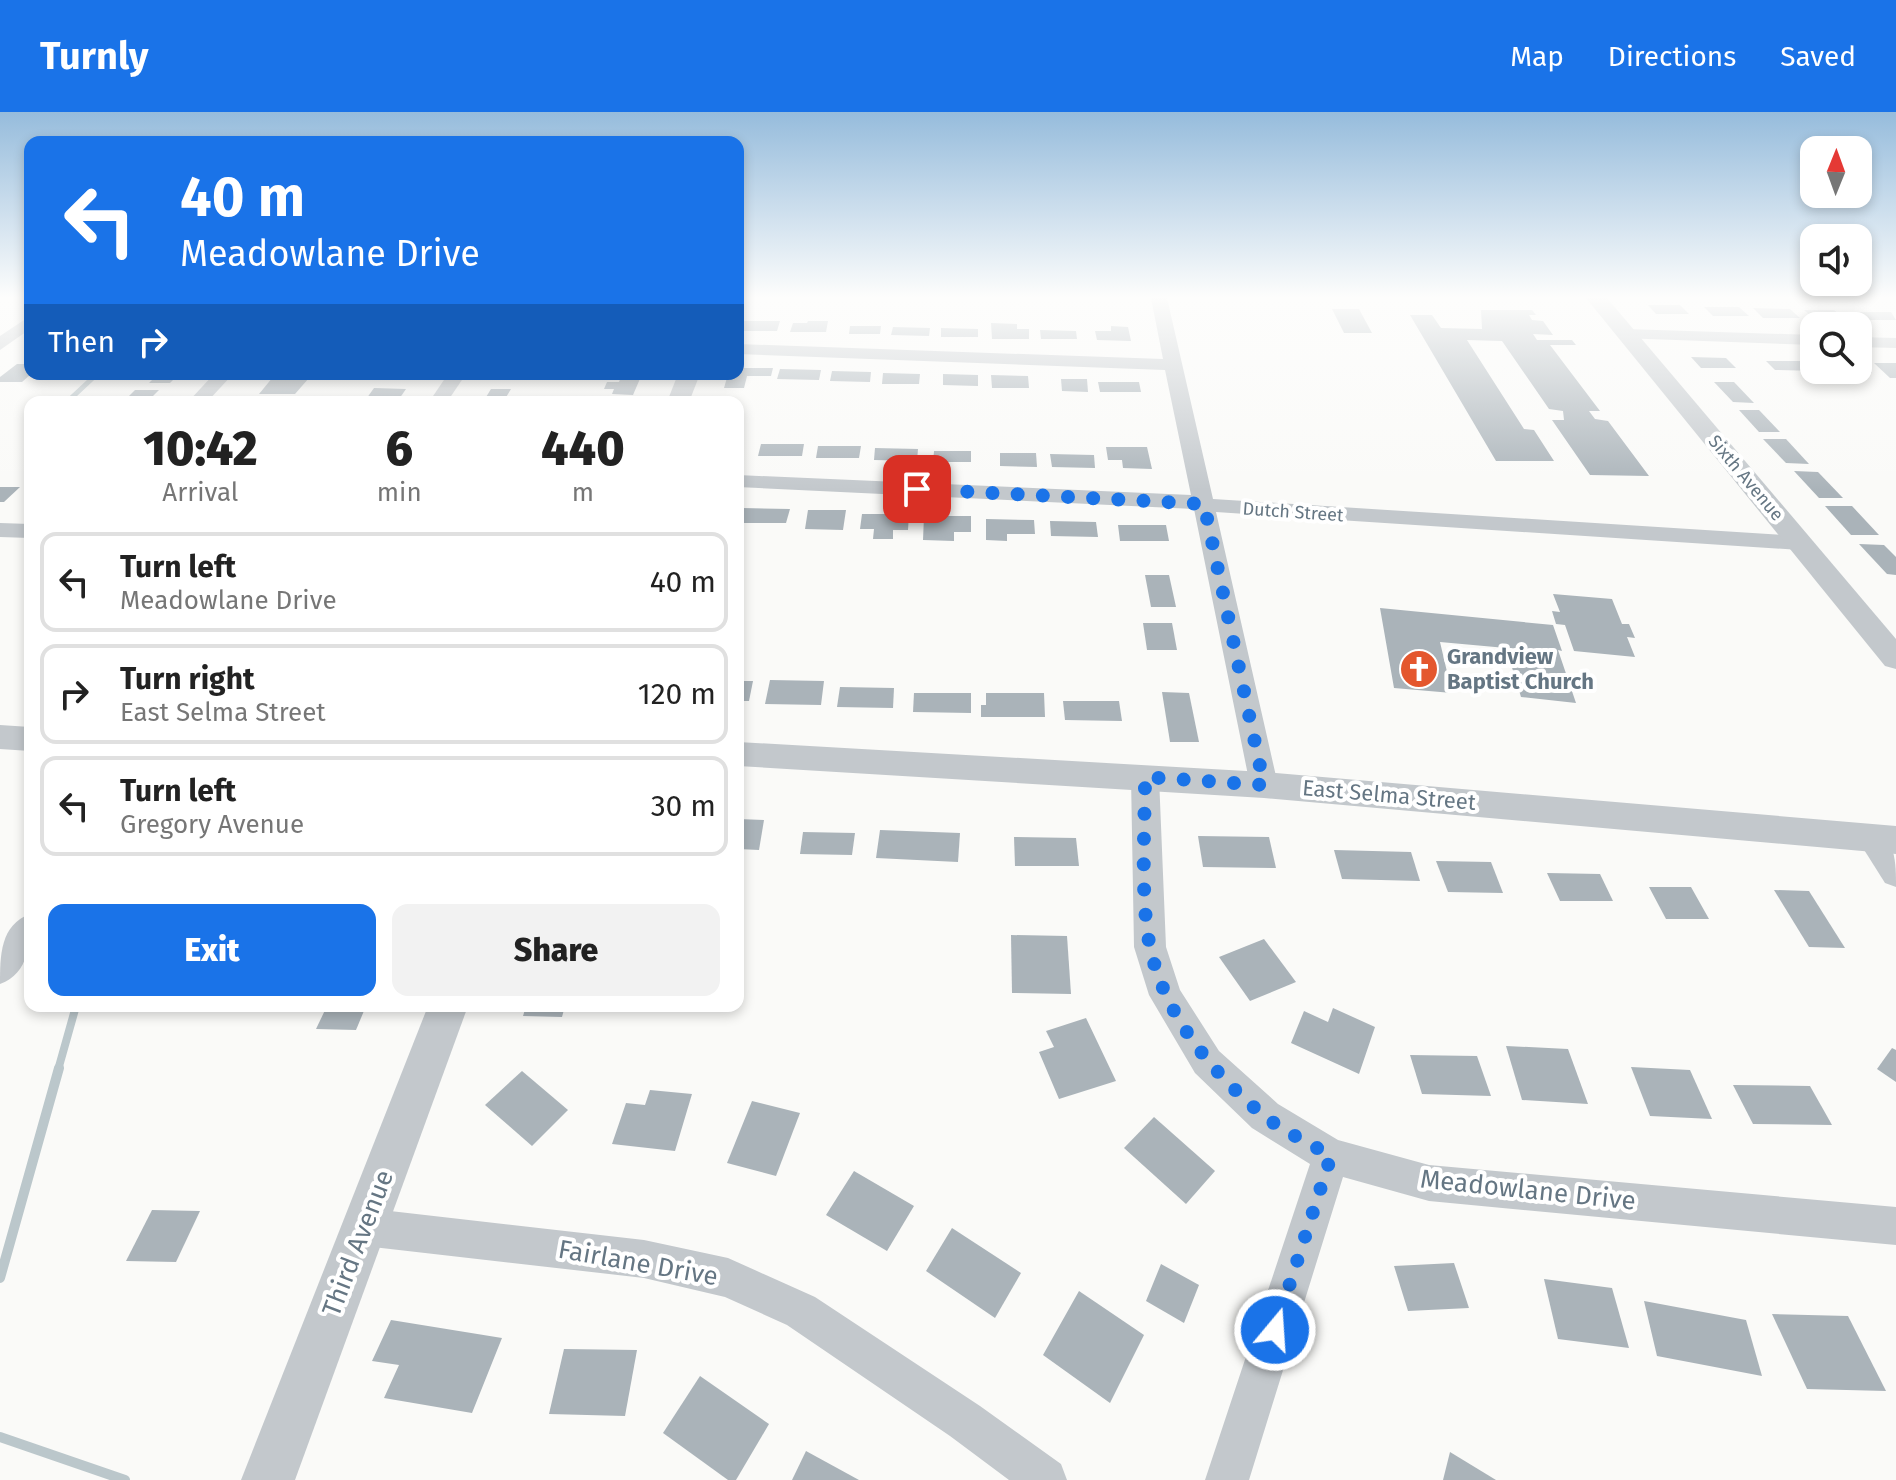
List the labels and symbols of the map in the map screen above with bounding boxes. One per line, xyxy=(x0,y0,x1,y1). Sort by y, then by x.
north arrow xyxy=(1800,136,1872,208)
street label: Sixth Avenue xyxy=(1704,431,1788,525)
pin xyxy=(883,455,951,523)
street label: Dutch Street xyxy=(1242,498,1345,527)
place label: Grandview Baptist Church xyxy=(1447,643,1594,695)
church icon: Grandview Baptist Church xyxy=(1398,648,1440,690)
street label: East Selma Street xyxy=(1301,774,1477,816)
street label: Meadowlane Drive xyxy=(1419,1163,1637,1217)
street label: Third Avenue xyxy=(316,1166,400,1320)
street label: Fairlane Drive xyxy=(556,1234,720,1292)
position arrow xyxy=(1233,1288,1317,1372)

